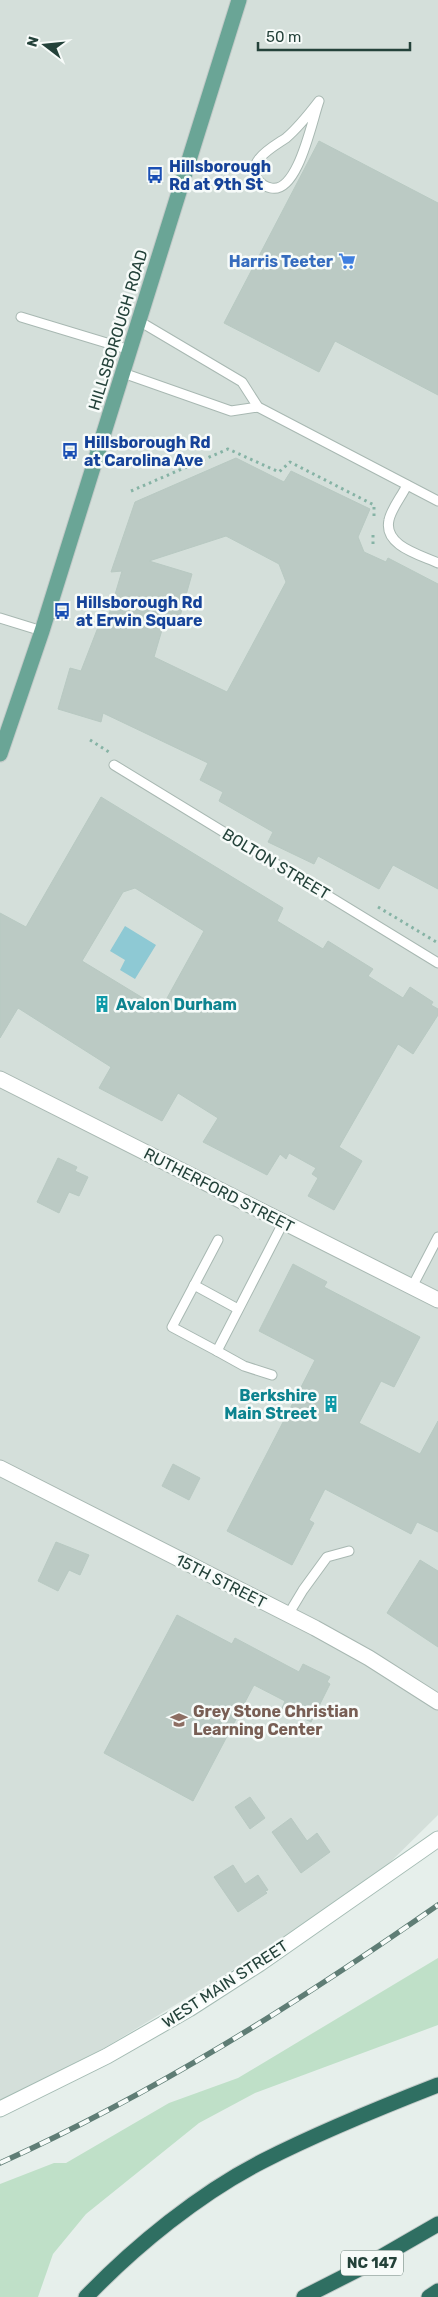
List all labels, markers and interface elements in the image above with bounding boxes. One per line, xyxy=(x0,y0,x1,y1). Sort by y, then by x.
north arrow xyxy=(20,20,70,70)
scale bar xyxy=(258,20,410,52)
text: 50 m xyxy=(266,28,301,46)
text: N xyxy=(23,34,43,49)
place label: Hillsborough Rd at 9th St xyxy=(169,157,271,194)
bus stop icon: Hillsborough Rd at 9th St xyxy=(145,165,165,185)
street label: HILLSBOROUGH ROAD xyxy=(85,247,151,413)
supermarket icon: Harris Teeter xyxy=(337,251,357,271)
place label: Harris Teeter xyxy=(229,252,334,271)
place label: Hillsborough Rd at Carolina Ave xyxy=(84,433,211,470)
bus stop icon: Hillsborough Rd at Carolina Ave xyxy=(60,441,80,461)
place label: Hillsborough Rd at Erwin Square xyxy=(76,593,203,630)
bus stop icon: Hillsborough Rd at Erwin Square xyxy=(52,601,72,621)
street label: BOLTON STREET xyxy=(219,825,333,903)
building icon: Avalon Durham xyxy=(92,994,112,1014)
place label: Avalon Durham xyxy=(116,995,237,1014)
street label: RUTHERFORD STREET xyxy=(141,1144,297,1236)
place label: Berkshire Main Street xyxy=(224,1386,318,1423)
building icon: Berkshire Main Street xyxy=(321,1394,341,1414)
street label: 15TH STREET xyxy=(172,1550,270,1612)
place label: Grey Stone Christian Learning Center xyxy=(193,1702,359,1739)
school or university icon: Grey Stone Christian Learning Center xyxy=(169,1710,189,1730)
street label: WEST MAIN STREET xyxy=(159,1936,291,2032)
road number: NC 147 xyxy=(341,2250,403,2276)

